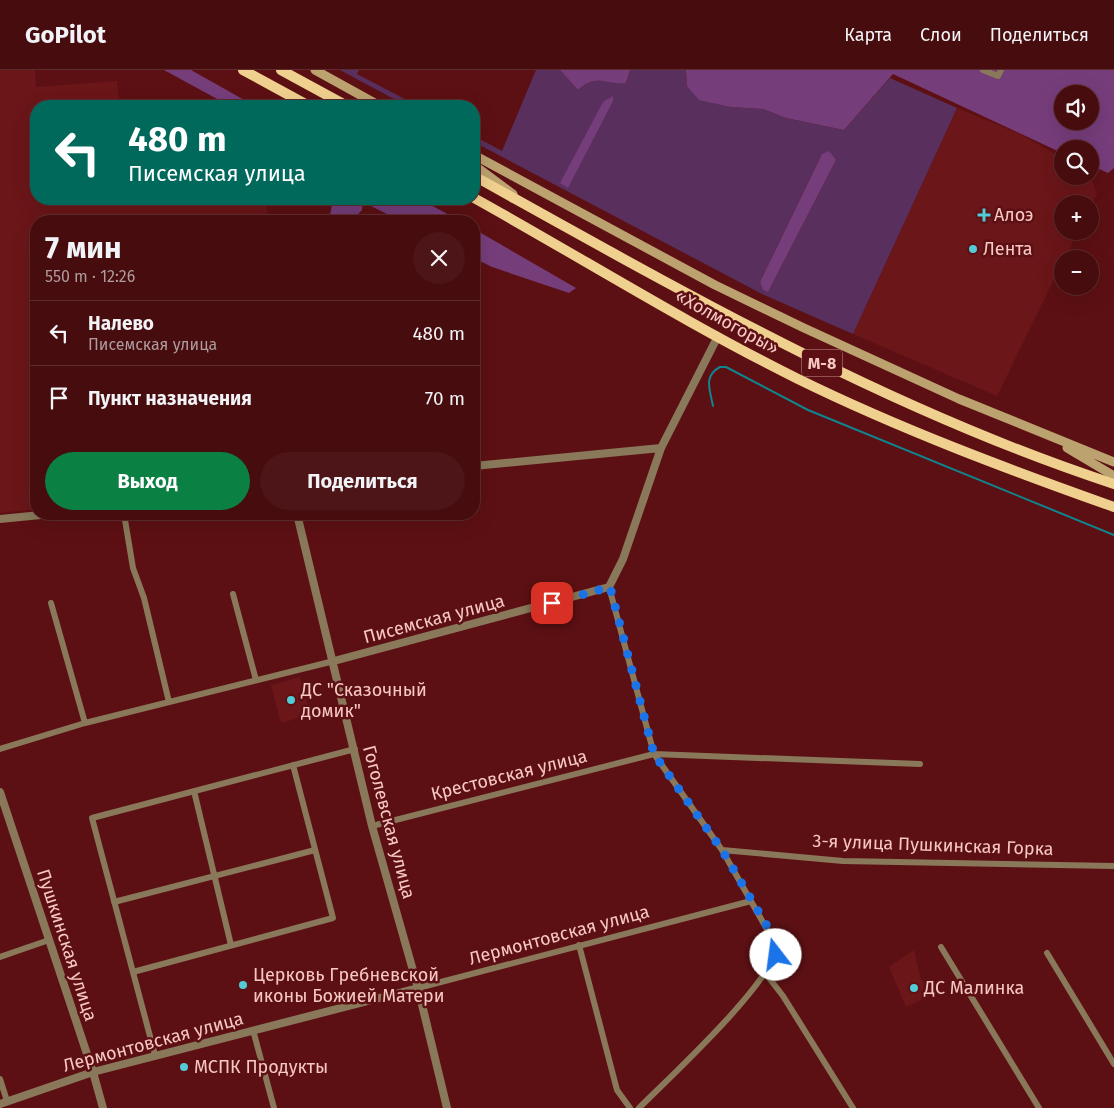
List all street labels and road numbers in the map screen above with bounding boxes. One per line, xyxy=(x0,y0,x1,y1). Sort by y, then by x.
street label: «Холмогоры» xyxy=(671,285,783,359)
road number: М-8 xyxy=(802,350,842,376)
street label: Писемская улица xyxy=(361,590,507,648)
street label: Гоголевская улица xyxy=(358,743,420,901)
street label: Крестовская улица xyxy=(429,745,589,805)
street label: 3-я улица Пушкинская Горка xyxy=(812,830,1054,860)
street label: Пушкинская улица xyxy=(32,866,102,1024)
street label: Лермонтовская улица xyxy=(466,900,652,970)
street label: Лермонтовская улица xyxy=(60,1007,246,1077)

